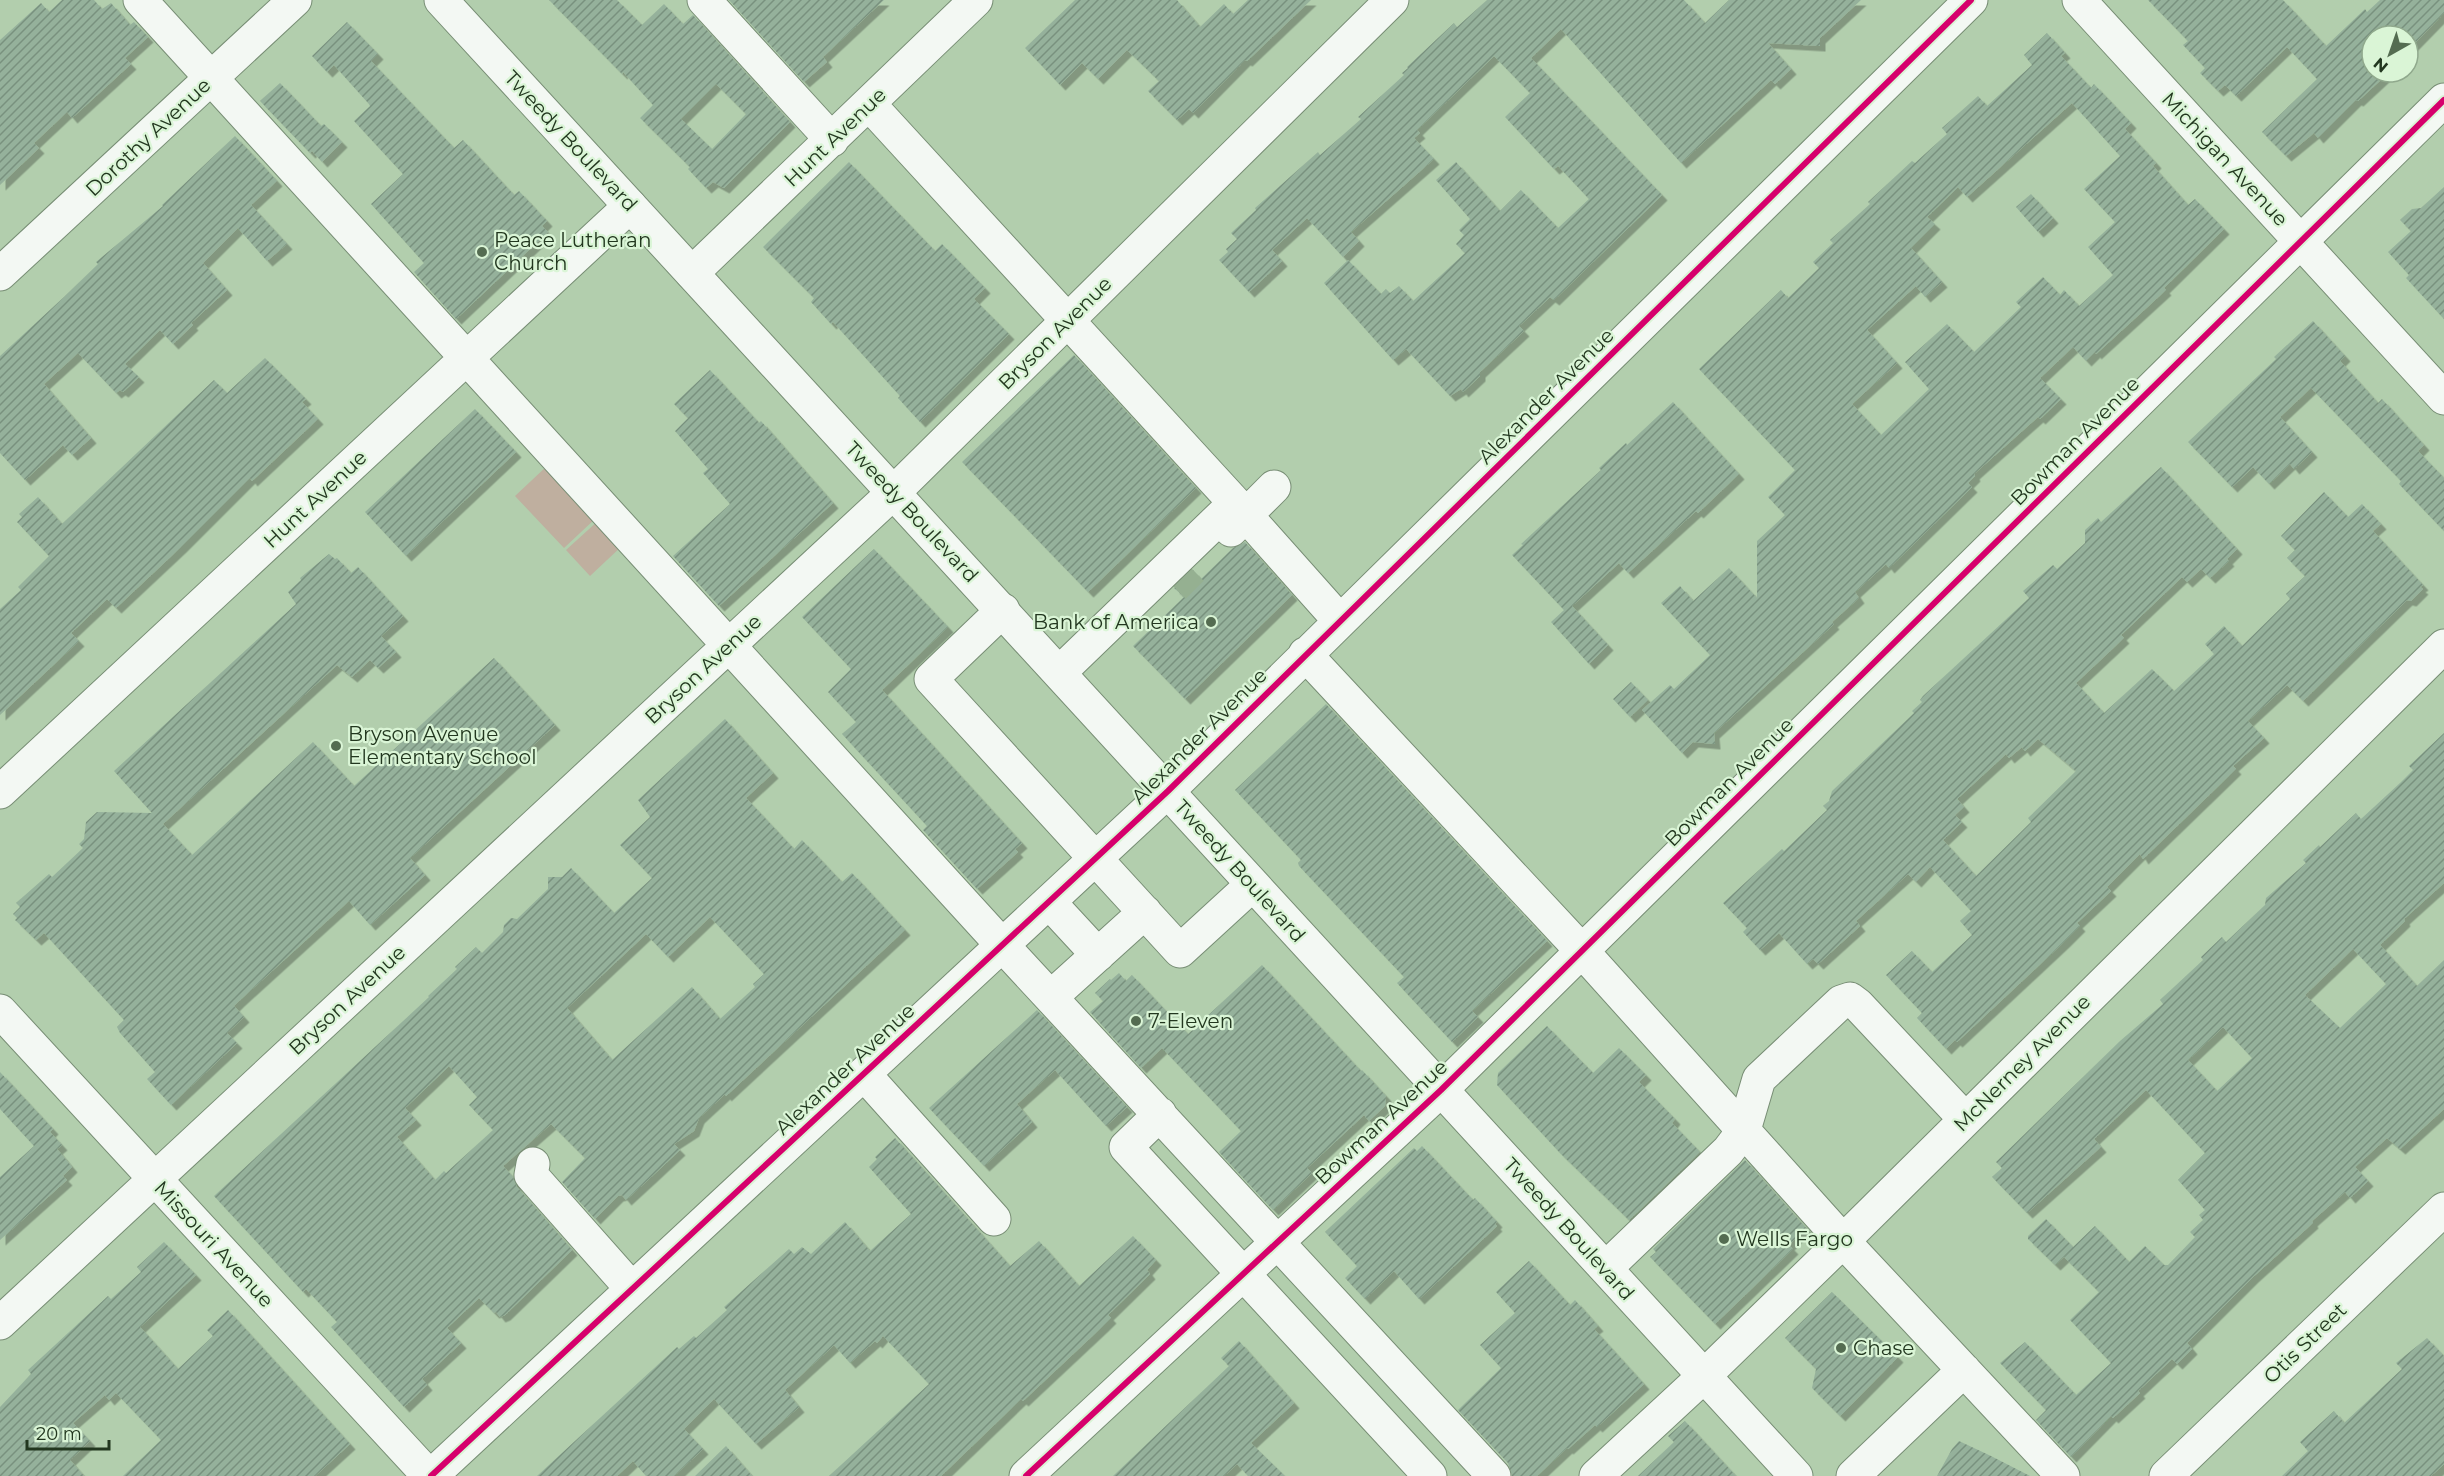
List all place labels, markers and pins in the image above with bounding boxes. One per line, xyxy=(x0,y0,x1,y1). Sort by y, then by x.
place label: Peace Lutheran Church xyxy=(494,228,651,275)
marker: Peace Lutheran Church xyxy=(475,245,489,259)
place label: Bank of America xyxy=(1033,610,1199,634)
marker: Bank of America xyxy=(1204,615,1218,629)
place label: Bryson Avenue Elementary School xyxy=(348,722,537,769)
marker: Bryson Avenue Elementary School xyxy=(329,739,343,753)
place label: 7-Eleven xyxy=(1148,1009,1233,1033)
marker: 7-Eleven xyxy=(1129,1014,1143,1028)
place label: Wells Fargo xyxy=(1736,1227,1853,1251)
marker: Wells Fargo xyxy=(1717,1232,1731,1246)
place label: Chase xyxy=(1853,1336,1914,1360)
marker: Chase xyxy=(1834,1341,1848,1355)

